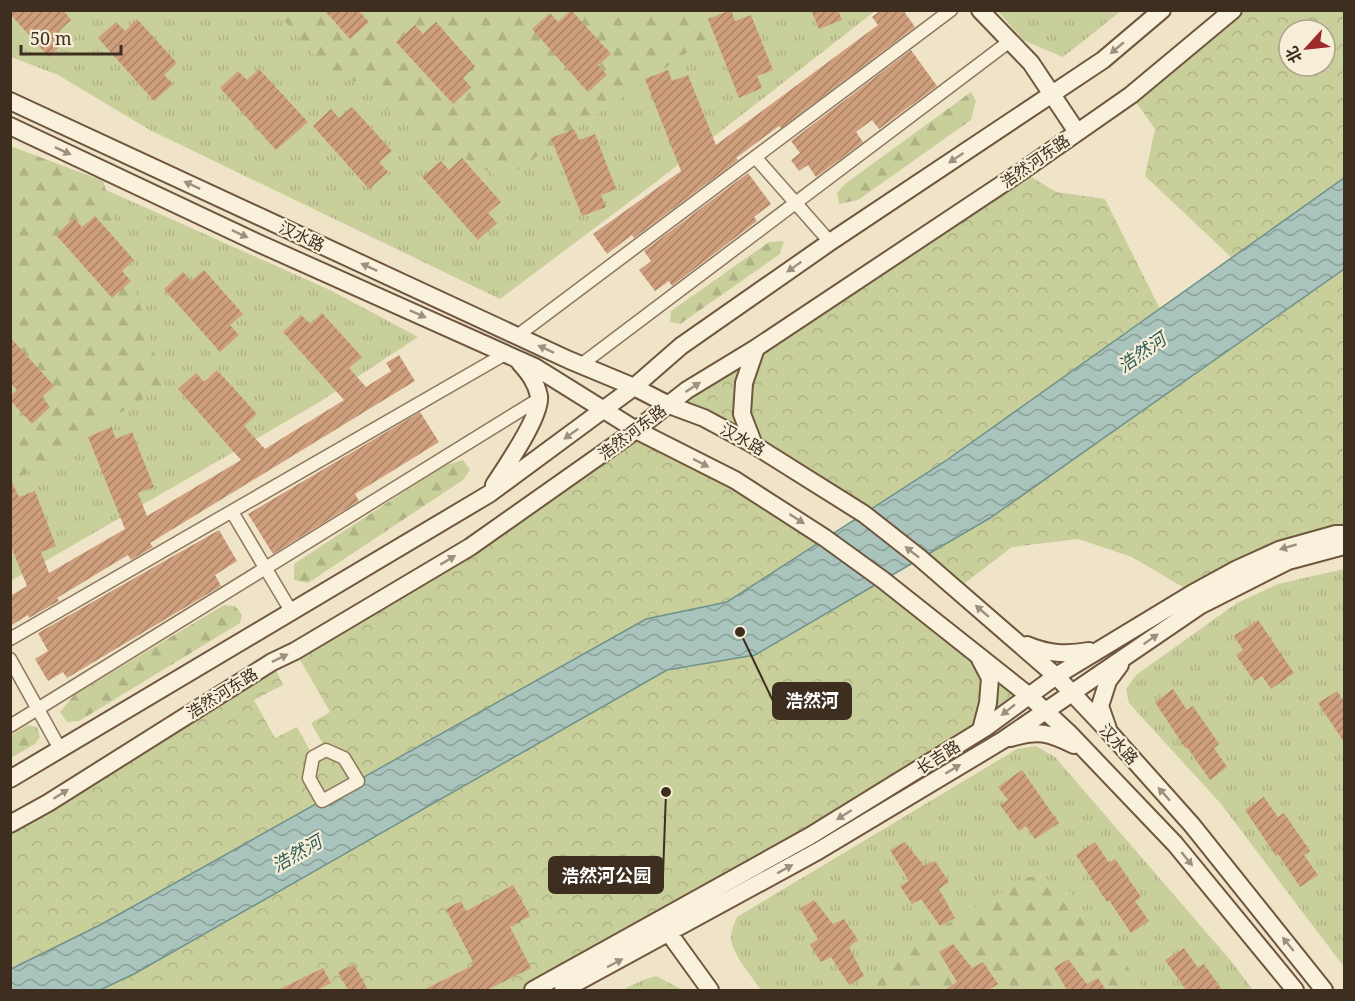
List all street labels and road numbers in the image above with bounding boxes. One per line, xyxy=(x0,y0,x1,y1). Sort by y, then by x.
street label: 浩然河东路 xyxy=(996,129,1074,193)
street label: 汉水路 xyxy=(276,216,328,256)
street label: 浩然河东路 xyxy=(593,399,671,465)
street label: 汉水路 xyxy=(717,418,769,460)
street label: 浩然河东路 xyxy=(182,662,262,724)
street label: 汉水路 xyxy=(1095,719,1143,769)
street label: 长吉路 xyxy=(912,735,964,779)

